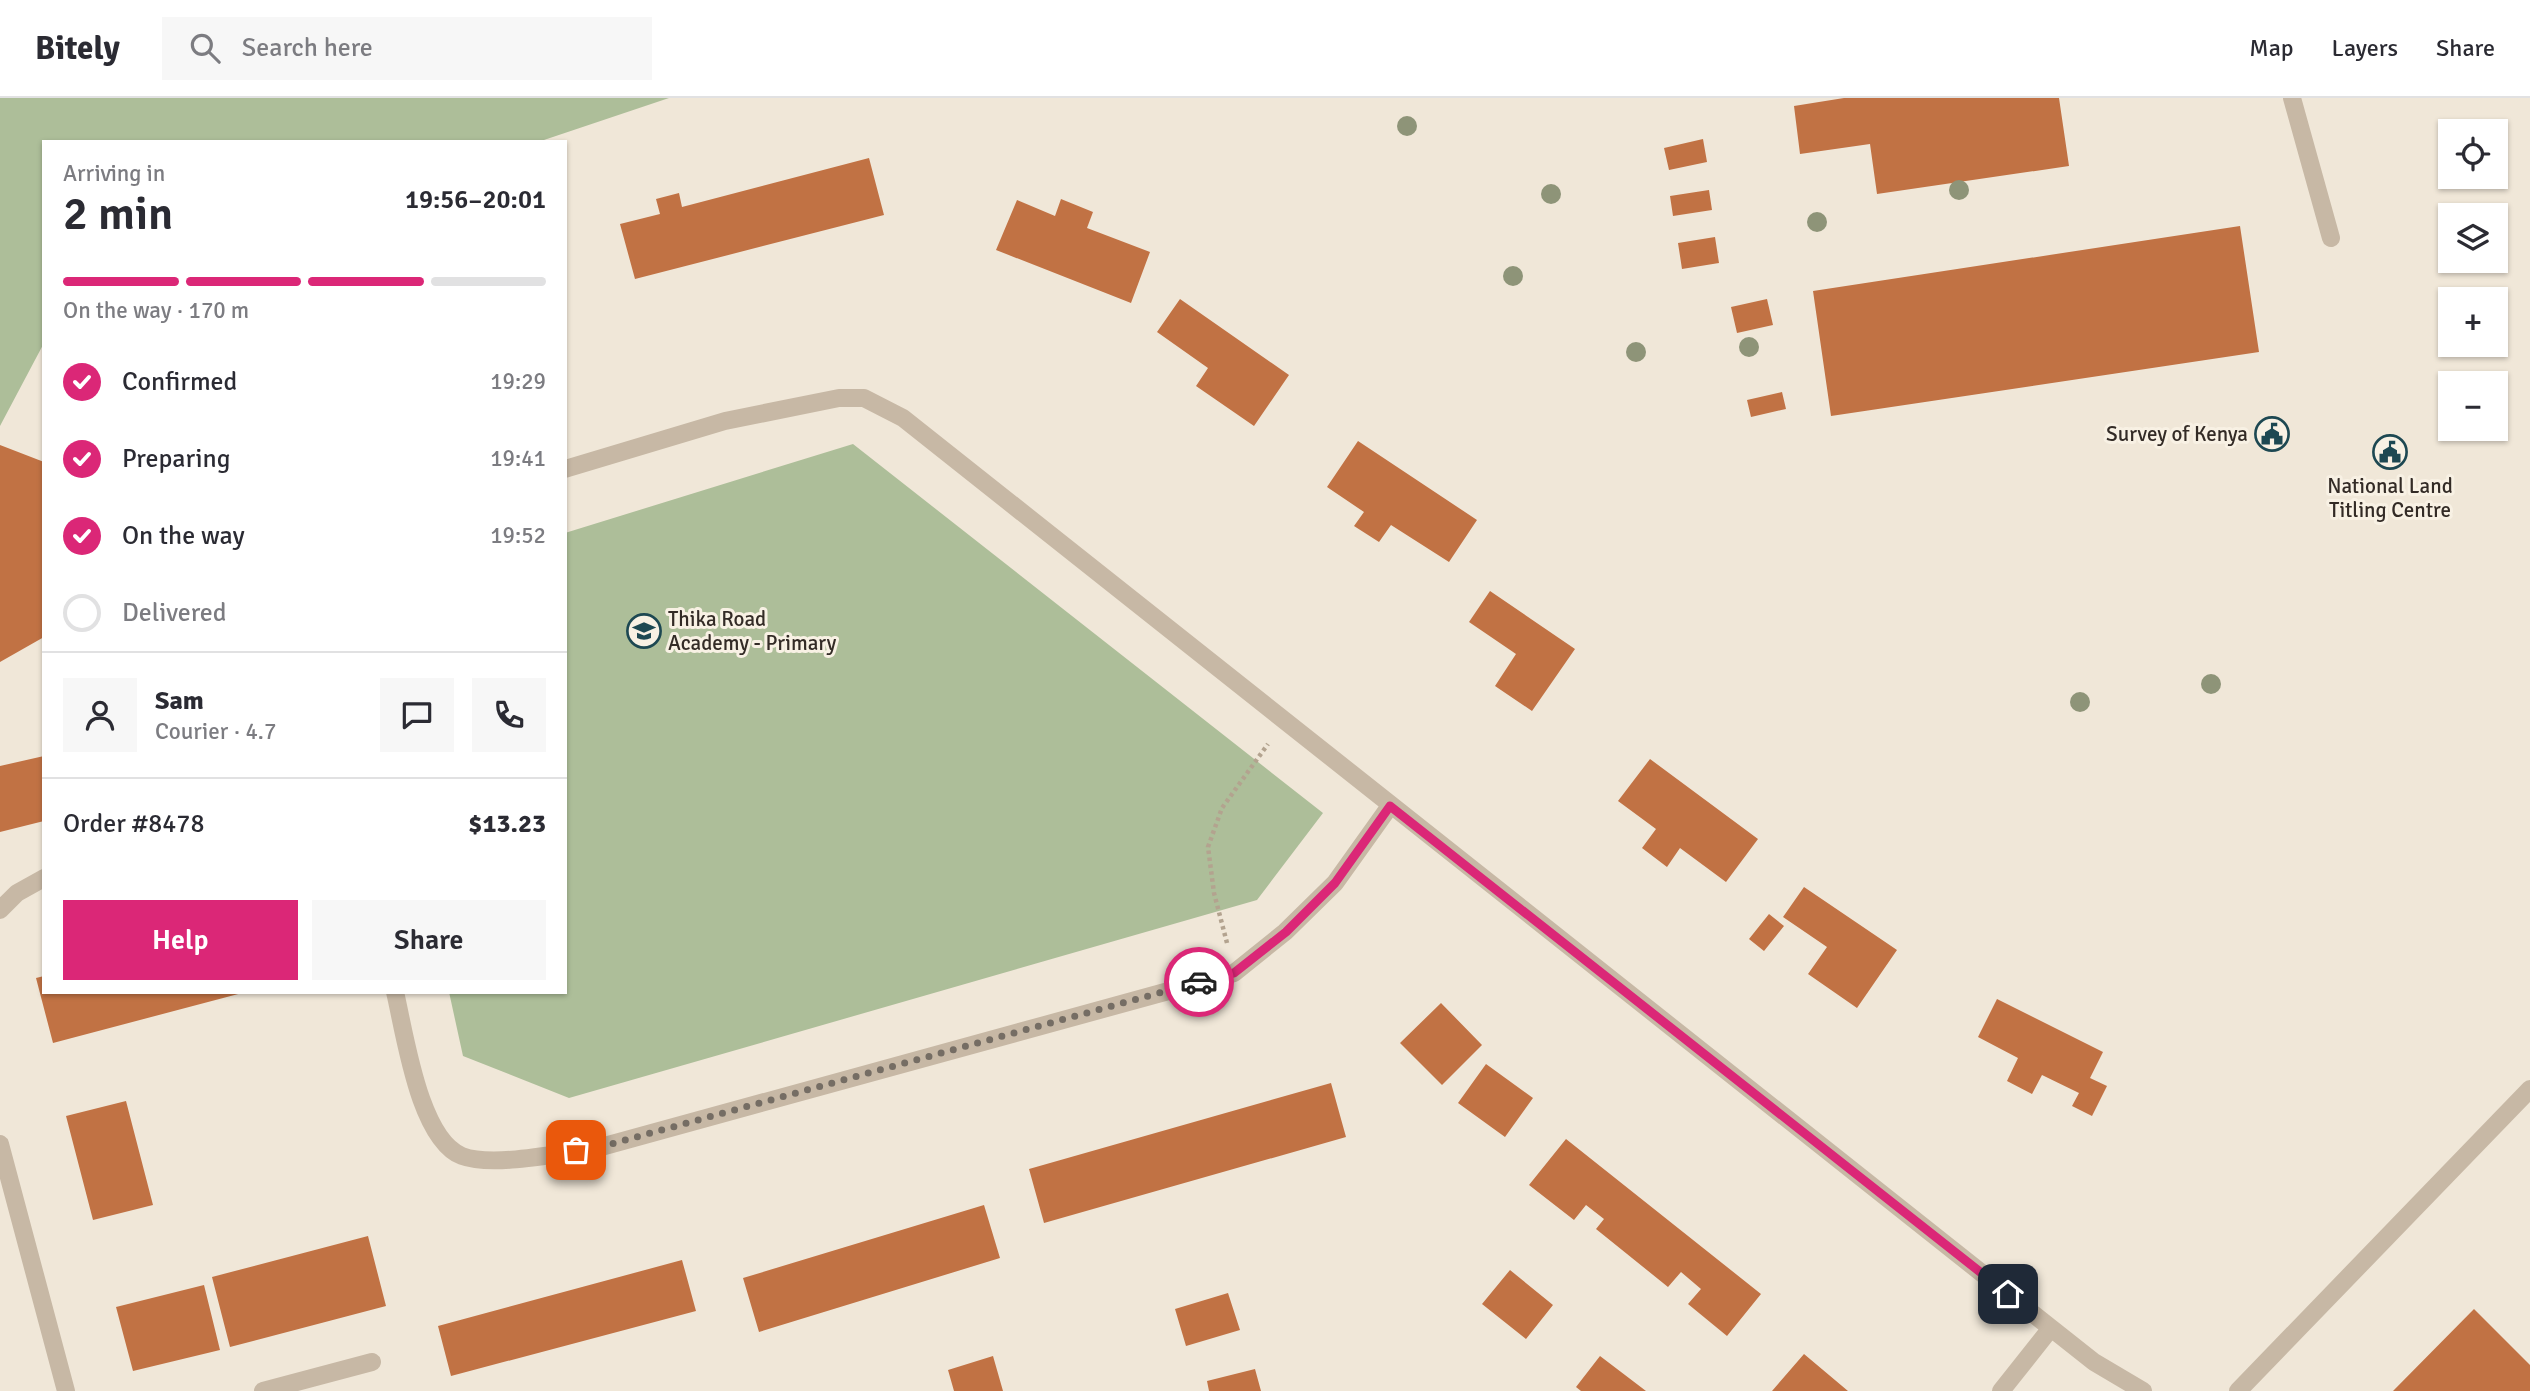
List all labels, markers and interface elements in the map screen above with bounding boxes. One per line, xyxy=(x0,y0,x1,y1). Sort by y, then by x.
search box xyxy=(162,17,652,80)
text: Bitely xyxy=(35,28,120,69)
icon: search xyxy=(186,29,224,67)
text: Search here xyxy=(242,32,373,64)
text: Map xyxy=(2249,33,2294,63)
text: Layers xyxy=(2332,33,2398,63)
text: Share xyxy=(2436,33,2495,63)
map controls xyxy=(2438,119,2508,441)
button: locate xyxy=(2438,119,2508,189)
text: Arriving in xyxy=(63,159,165,188)
text: 19:56–20:01 xyxy=(405,184,546,216)
text: 2 min xyxy=(63,186,173,242)
button: layers xyxy=(2438,203,2508,273)
button: + xyxy=(2438,287,2508,357)
text: On the way · 170 m xyxy=(63,296,249,325)
icon: check xyxy=(63,363,101,401)
text: Confirmed xyxy=(122,366,237,398)
text: 19:29 xyxy=(490,367,546,396)
button: − xyxy=(2438,371,2508,441)
public building icon: Survey of Kenya xyxy=(2253,415,2291,453)
place label: Survey of Kenya xyxy=(2106,421,2248,447)
public building icon: National Land Titling Centre xyxy=(2371,433,2409,471)
icon: check xyxy=(63,440,101,478)
text: Preparing xyxy=(122,443,230,475)
text: 19:41 xyxy=(490,444,546,473)
place label: National Land Titling Centre xyxy=(2327,473,2453,523)
icon: check xyxy=(63,517,101,555)
text: On the way xyxy=(122,520,245,552)
text: 19:52 xyxy=(490,521,546,550)
text: Delivered xyxy=(122,597,227,629)
place label: Thika Road Academy - Primary xyxy=(668,606,837,656)
school or university icon: Thika Road Academy - Primary xyxy=(625,612,663,650)
button: person xyxy=(63,678,137,752)
button: chat xyxy=(380,678,454,752)
button: phone xyxy=(472,678,546,752)
text: Sam xyxy=(155,685,204,717)
text: Courier · 4.7 xyxy=(155,717,276,746)
text: Order #8478 xyxy=(63,808,204,840)
text: $13.23 xyxy=(468,808,546,840)
button: Help xyxy=(63,900,298,980)
button: Share xyxy=(312,900,546,980)
courier xyxy=(1164,947,1234,1017)
icon: car xyxy=(1180,963,1218,1001)
pin xyxy=(546,1120,606,1180)
icon: bag xyxy=(557,1131,595,1169)
pin xyxy=(1978,1264,2038,1324)
icon: home xyxy=(1989,1275,2027,1313)

